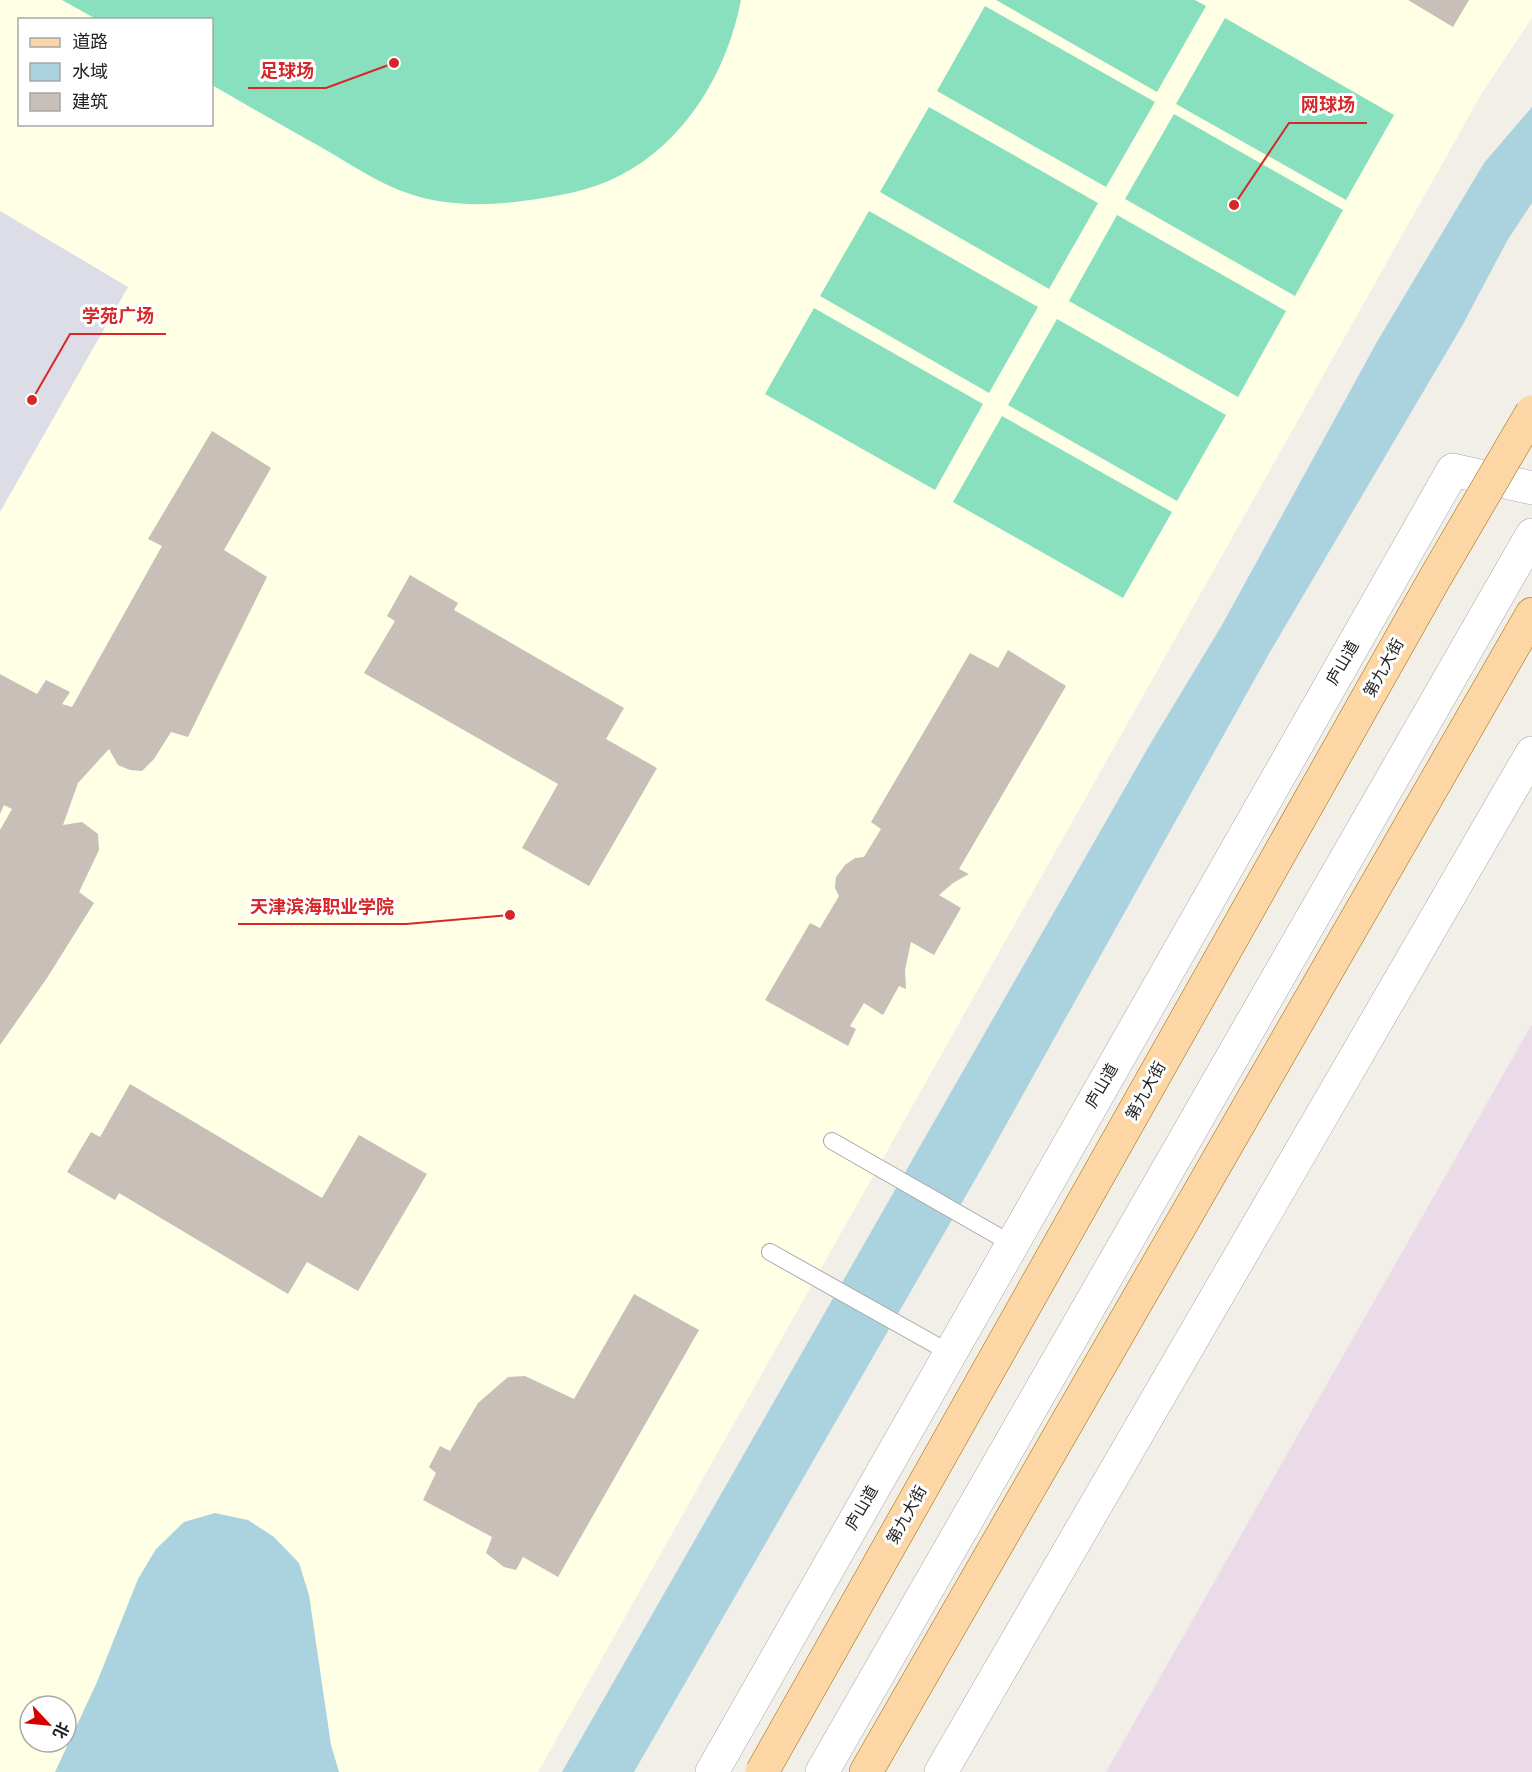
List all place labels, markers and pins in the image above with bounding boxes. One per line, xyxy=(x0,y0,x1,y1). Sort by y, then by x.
callout: 足球场 xyxy=(248,52,326,88)
callout: 网球场 xyxy=(1289,87,1367,123)
callout: 学苑广场 xyxy=(70,298,166,334)
callout: 天津滨海职业学院 xyxy=(238,888,406,924)

